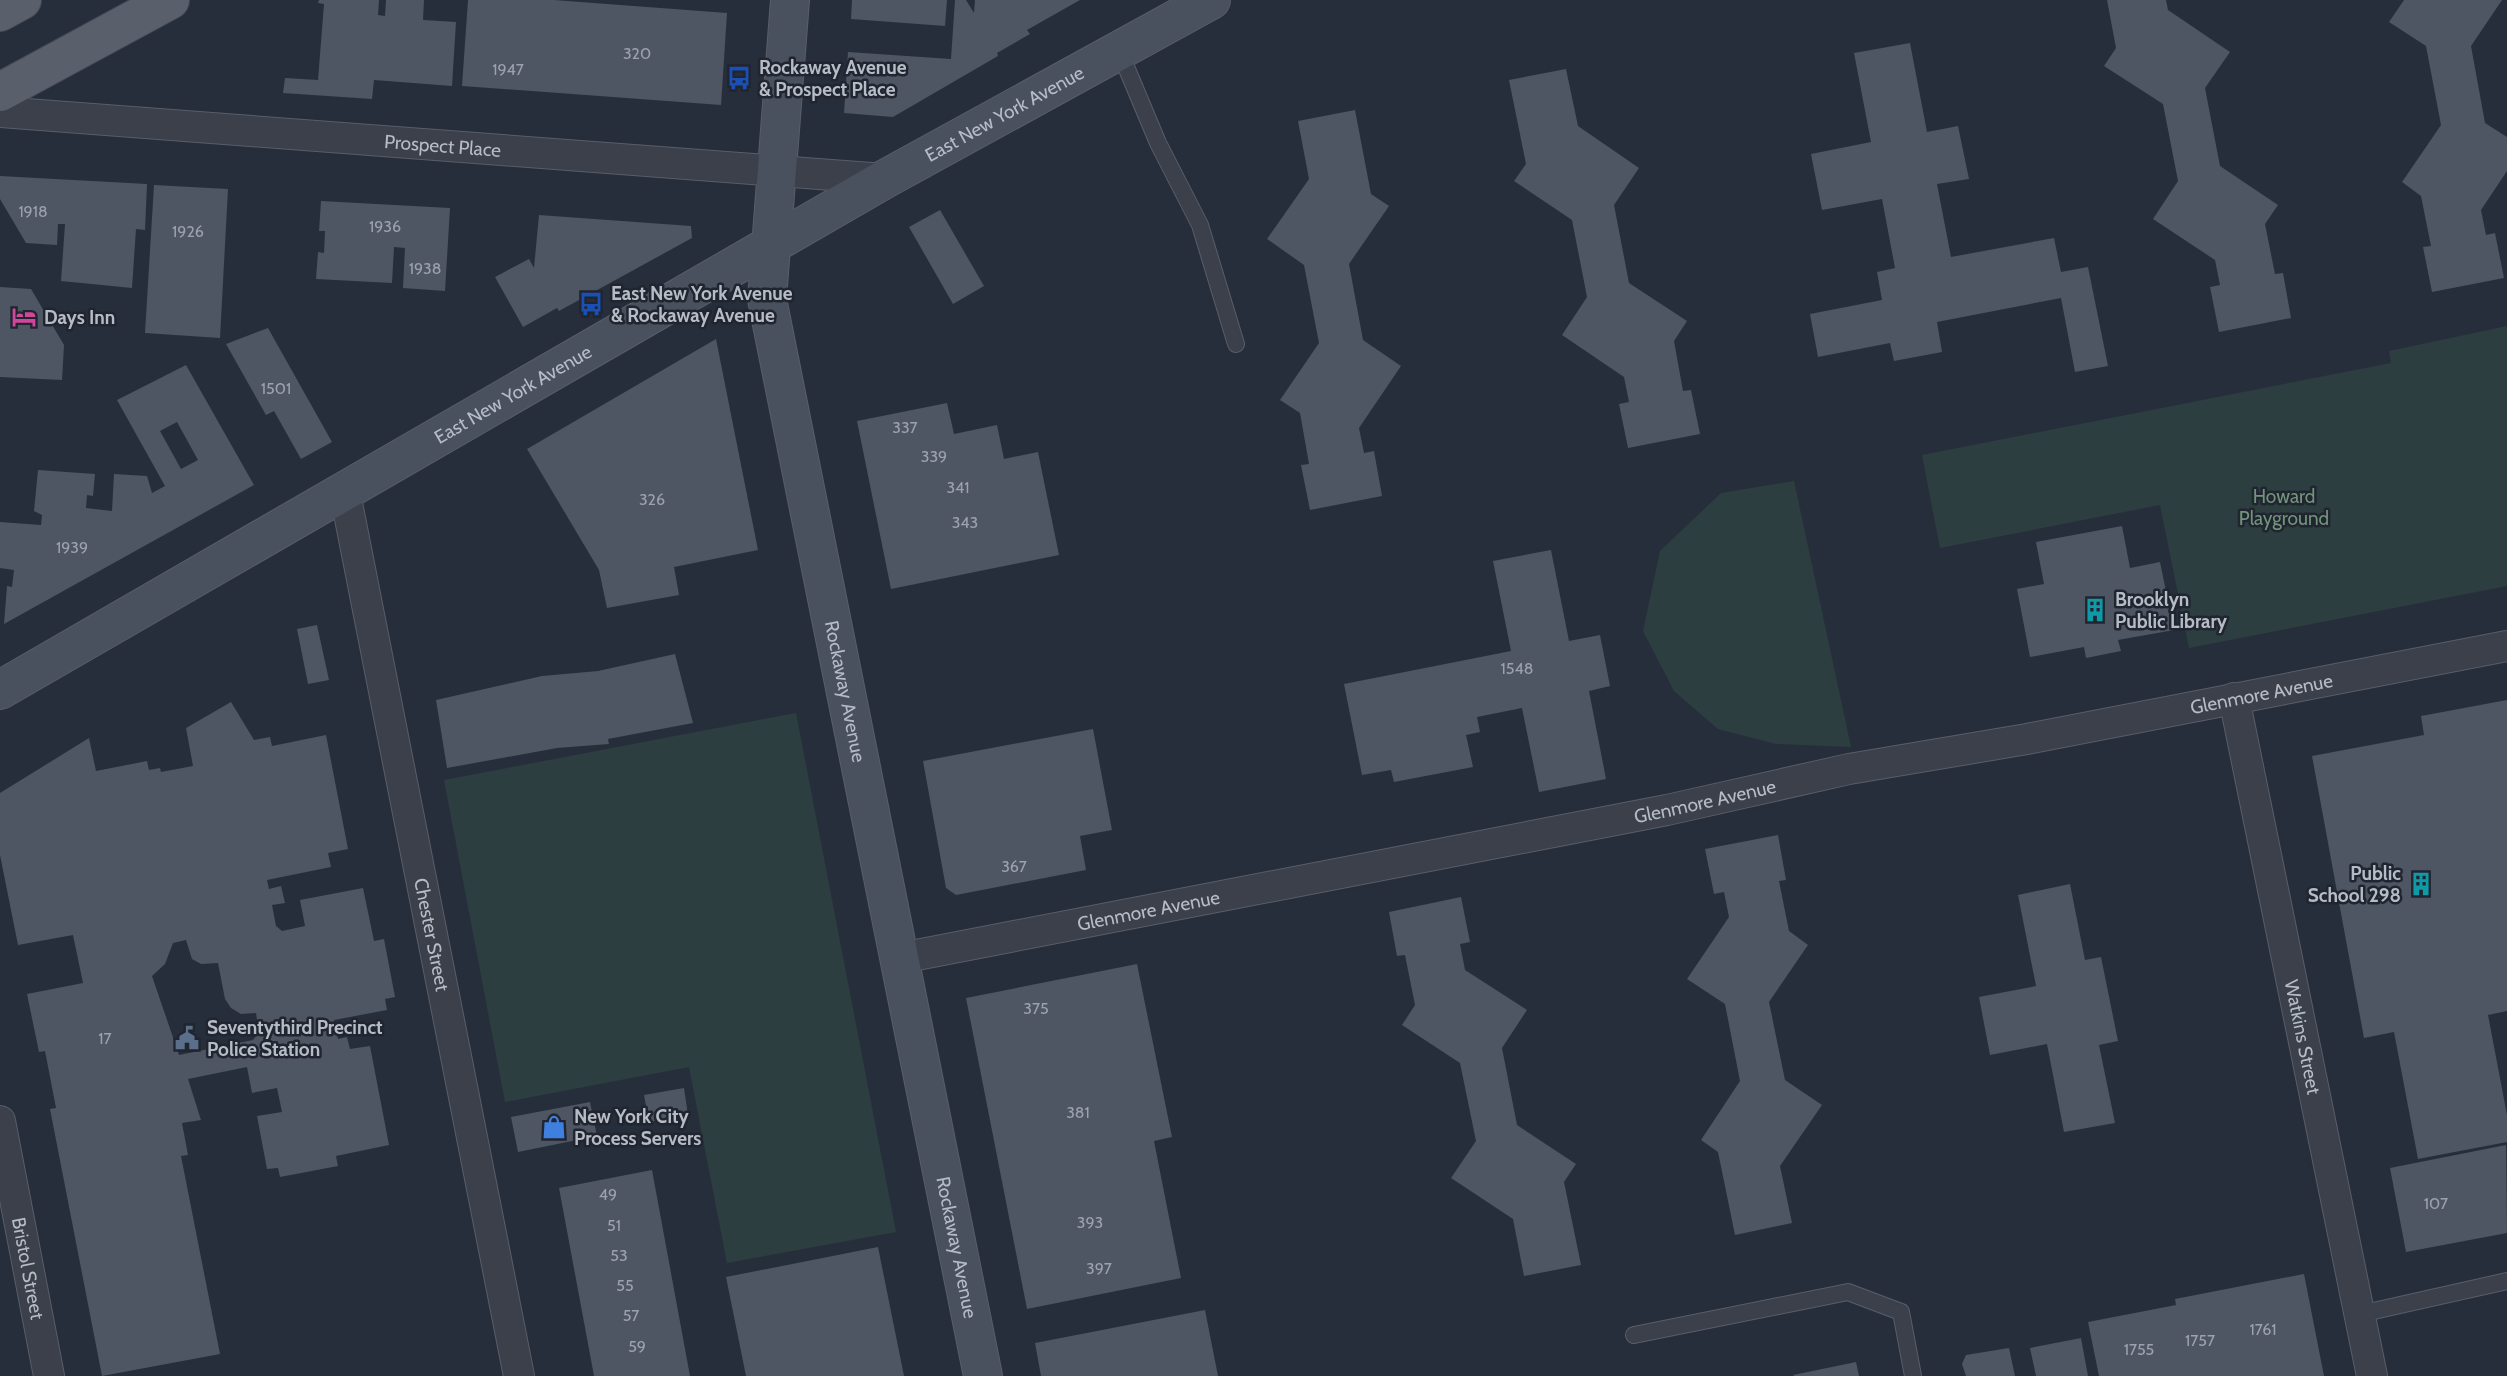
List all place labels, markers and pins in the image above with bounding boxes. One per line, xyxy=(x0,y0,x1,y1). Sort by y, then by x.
place label: Rockaway Avenue & Prospect Place xyxy=(759,56,907,101)
bus stop icon: Rockaway Avenue & Prospect Place xyxy=(725,64,753,92)
place label: East New York Avenue & Rockaway Avenue xyxy=(611,282,793,327)
bus stop icon: East New York Avenue & Rockaway Avenue xyxy=(577,290,605,318)
hotel icon: Days Inn xyxy=(10,303,38,331)
place label: Days Inn xyxy=(44,306,115,329)
place label: Brooklyn Public Library xyxy=(2115,588,2228,633)
building icon: Brooklyn Public Library xyxy=(2081,596,2109,624)
place label: Public School 298 xyxy=(2308,862,2401,907)
building icon: Public School 298 xyxy=(2407,870,2435,898)
place label: Seventythird Precinct Police Station xyxy=(207,1016,383,1061)
public building icon: Seventythird Precinct Police Station xyxy=(173,1024,201,1052)
place label: New York City Process Servers xyxy=(574,1105,701,1150)
shop icon: New York City Process Servers xyxy=(540,1113,568,1141)

